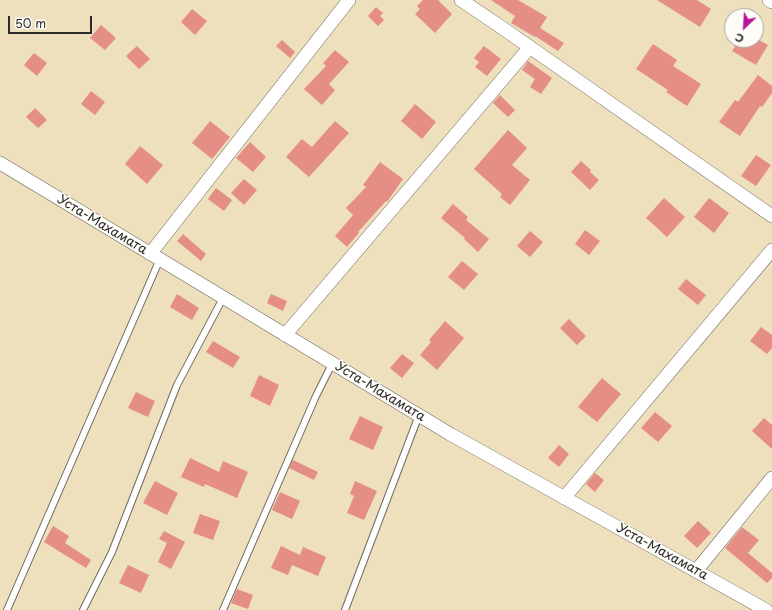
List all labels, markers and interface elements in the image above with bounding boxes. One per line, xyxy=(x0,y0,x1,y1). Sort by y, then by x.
scale bar xyxy=(10,8,94,34)
north arrow xyxy=(724,8,764,48)
text: 50 m xyxy=(15,14,46,32)
text: С xyxy=(732,29,746,48)
street label: Уста-Махамата xyxy=(54,192,150,258)
street label: Уста-Махамата xyxy=(332,359,428,425)
street label: Уста-Махамата xyxy=(614,520,710,584)

